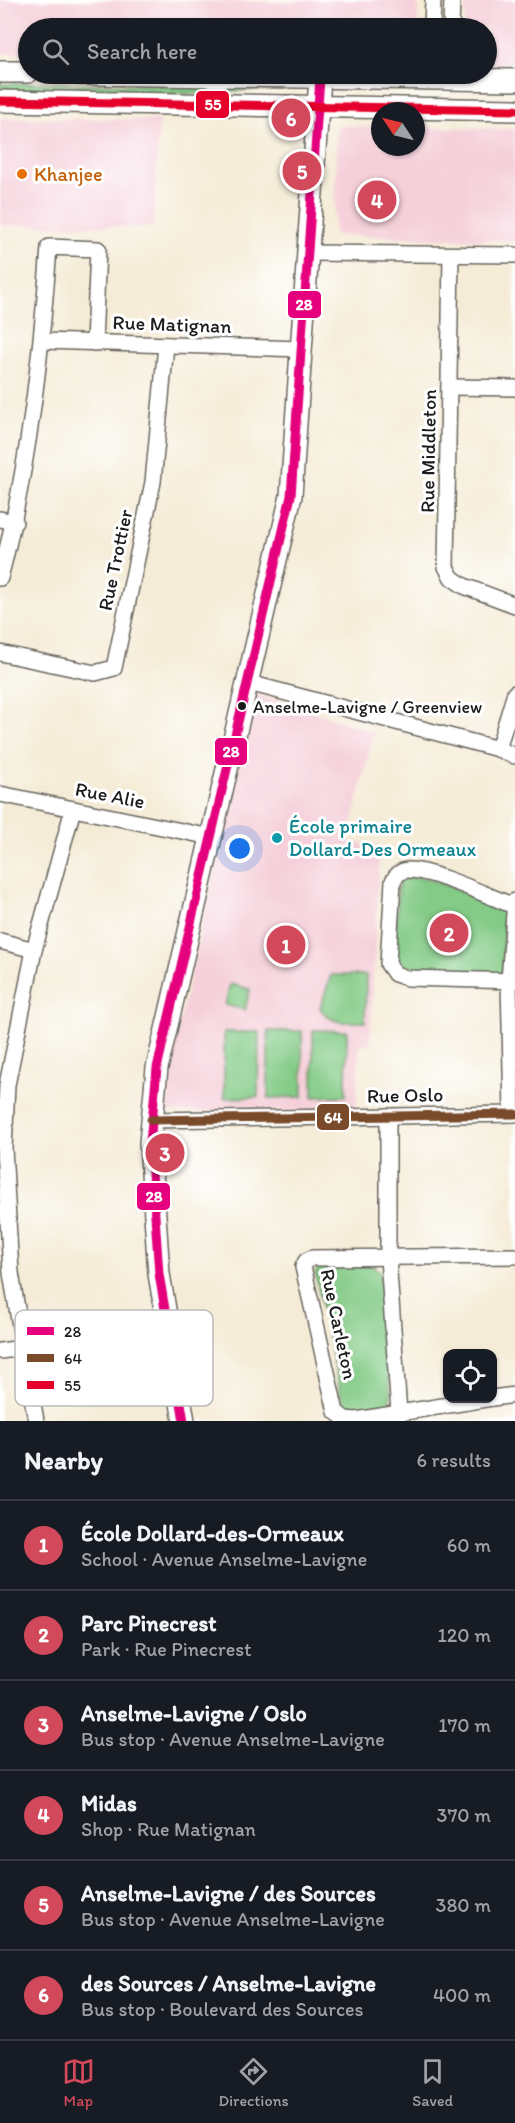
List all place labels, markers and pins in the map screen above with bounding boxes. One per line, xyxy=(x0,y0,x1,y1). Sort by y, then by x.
pin: 6 xyxy=(272,96,310,140)
pin: 5 xyxy=(282,148,322,194)
place label: Khanjee xyxy=(34,162,103,186)
marker: Khanjee xyxy=(15,167,29,181)
pin: 4 xyxy=(358,178,397,222)
place label: Anselme-Lavigne / Greenview xyxy=(253,696,482,718)
marker: Anselme-Lavigne / Greenview xyxy=(236,700,248,712)
place label: École primaire Dollard-Des Ormeaux xyxy=(289,814,477,861)
marker: École primaire Dollard-Des Ormeaux xyxy=(270,831,284,845)
pin: 2 xyxy=(430,910,468,956)
pin: 1 xyxy=(266,922,306,968)
pin: 3 xyxy=(146,1130,184,1176)

